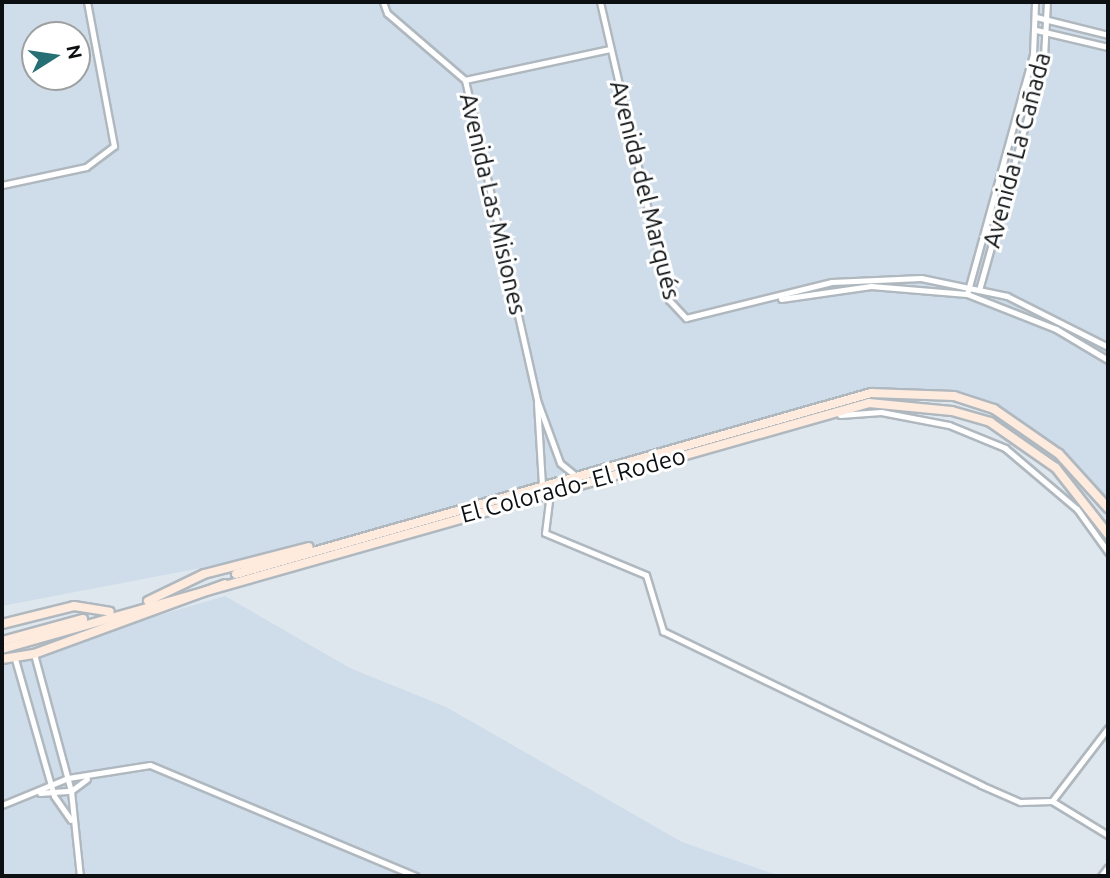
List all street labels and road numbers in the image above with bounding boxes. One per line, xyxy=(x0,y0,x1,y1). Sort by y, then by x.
street label: Avenida La Cañada xyxy=(977,49,1057,251)
street label: Avenida del Marqués xyxy=(604,78,686,302)
street label: Avenida Las Misiones xyxy=(454,90,532,318)
street label: El Colorado- El Rodeo xyxy=(457,441,689,529)

